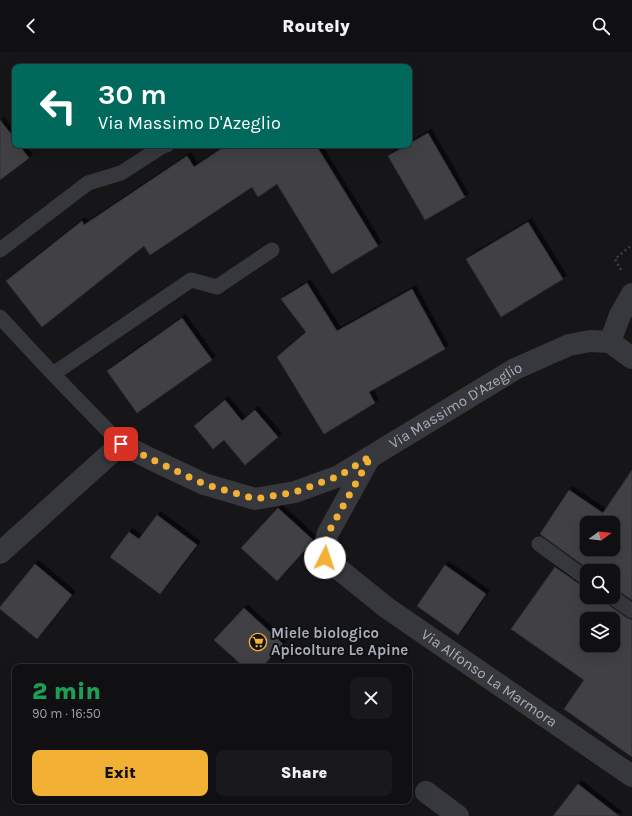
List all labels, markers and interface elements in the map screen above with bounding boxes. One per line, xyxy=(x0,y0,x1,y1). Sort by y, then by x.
icon: back xyxy=(20,15,42,37)
text: Routely xyxy=(282,15,350,37)
icon: search xyxy=(590,15,612,37)
text: 30 m xyxy=(98,78,167,111)
icon: left xyxy=(32,80,84,132)
text: Via Massimo D'Azeglio xyxy=(98,112,281,134)
street label: Via Massimo D'Azeglio xyxy=(386,358,525,452)
pin xyxy=(104,427,138,461)
icon: arrive xyxy=(110,433,132,455)
north arrow xyxy=(580,516,620,556)
map controls xyxy=(580,516,620,652)
position arrow xyxy=(304,537,346,579)
button: search xyxy=(580,564,620,604)
button: layers xyxy=(580,612,620,652)
place label: Miele biologico Apicolture Le Apine xyxy=(271,624,408,659)
street label: Via Alfonso La Marmora xyxy=(418,625,561,731)
supermarket icon: Miele biologico Apicolture Le Apine xyxy=(248,632,268,652)
text: 2 min xyxy=(32,677,101,705)
button: close xyxy=(350,677,392,719)
text: 90 m · 16:50 xyxy=(32,706,101,721)
button: Exit xyxy=(32,750,208,796)
button: Share xyxy=(216,750,392,796)

